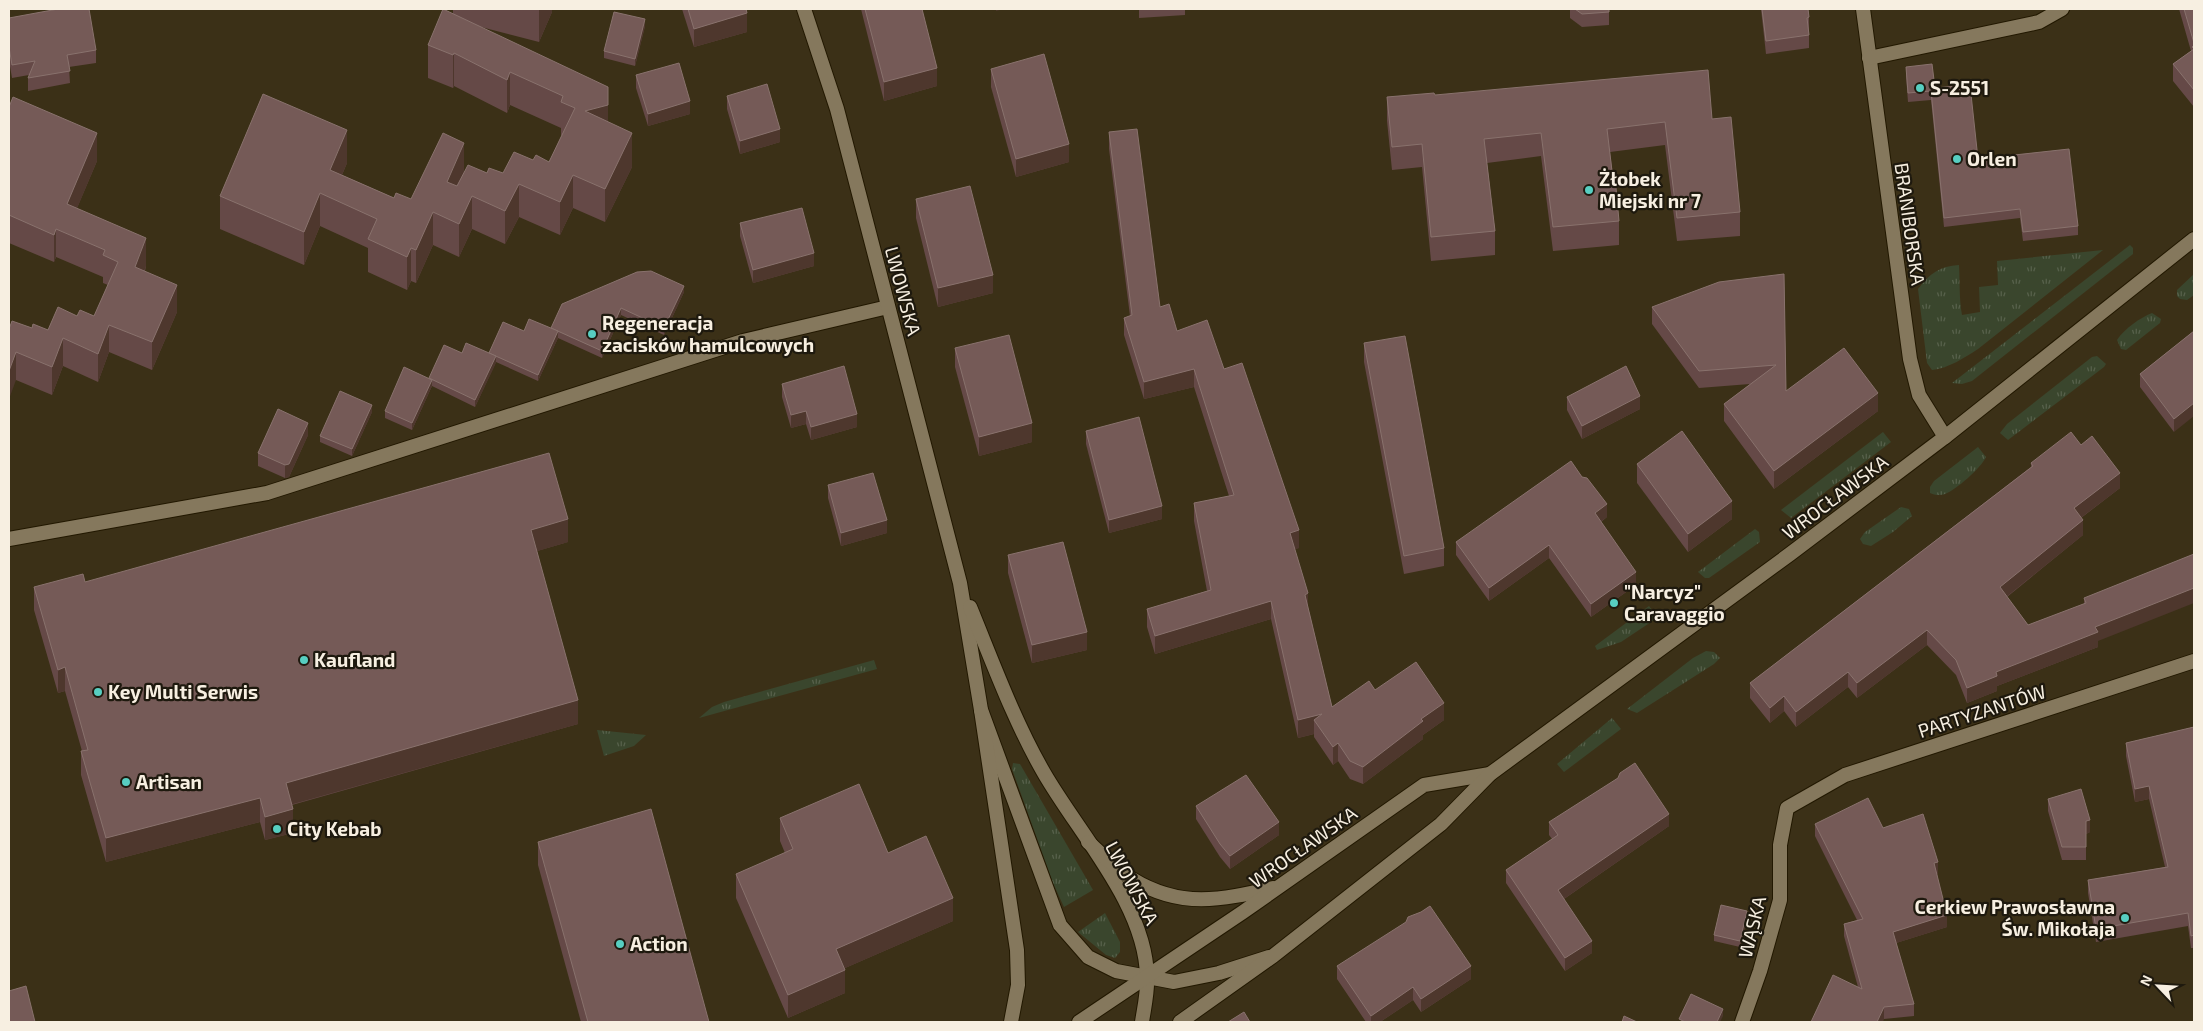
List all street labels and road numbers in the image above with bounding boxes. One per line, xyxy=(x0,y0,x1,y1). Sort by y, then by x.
street label: BRANIBORSKA xyxy=(1891,161,1931,287)
street label: LWOWSKA xyxy=(881,244,926,338)
street label: WROCŁAWSKA xyxy=(1777,449,1892,544)
street label: PARTYZANTÓW xyxy=(1915,679,2049,742)
street label: WROCŁAWSKA xyxy=(1244,801,1361,892)
street label: LWOWSKA xyxy=(1101,837,1164,929)
street label: WĄSKA xyxy=(1733,893,1770,960)

